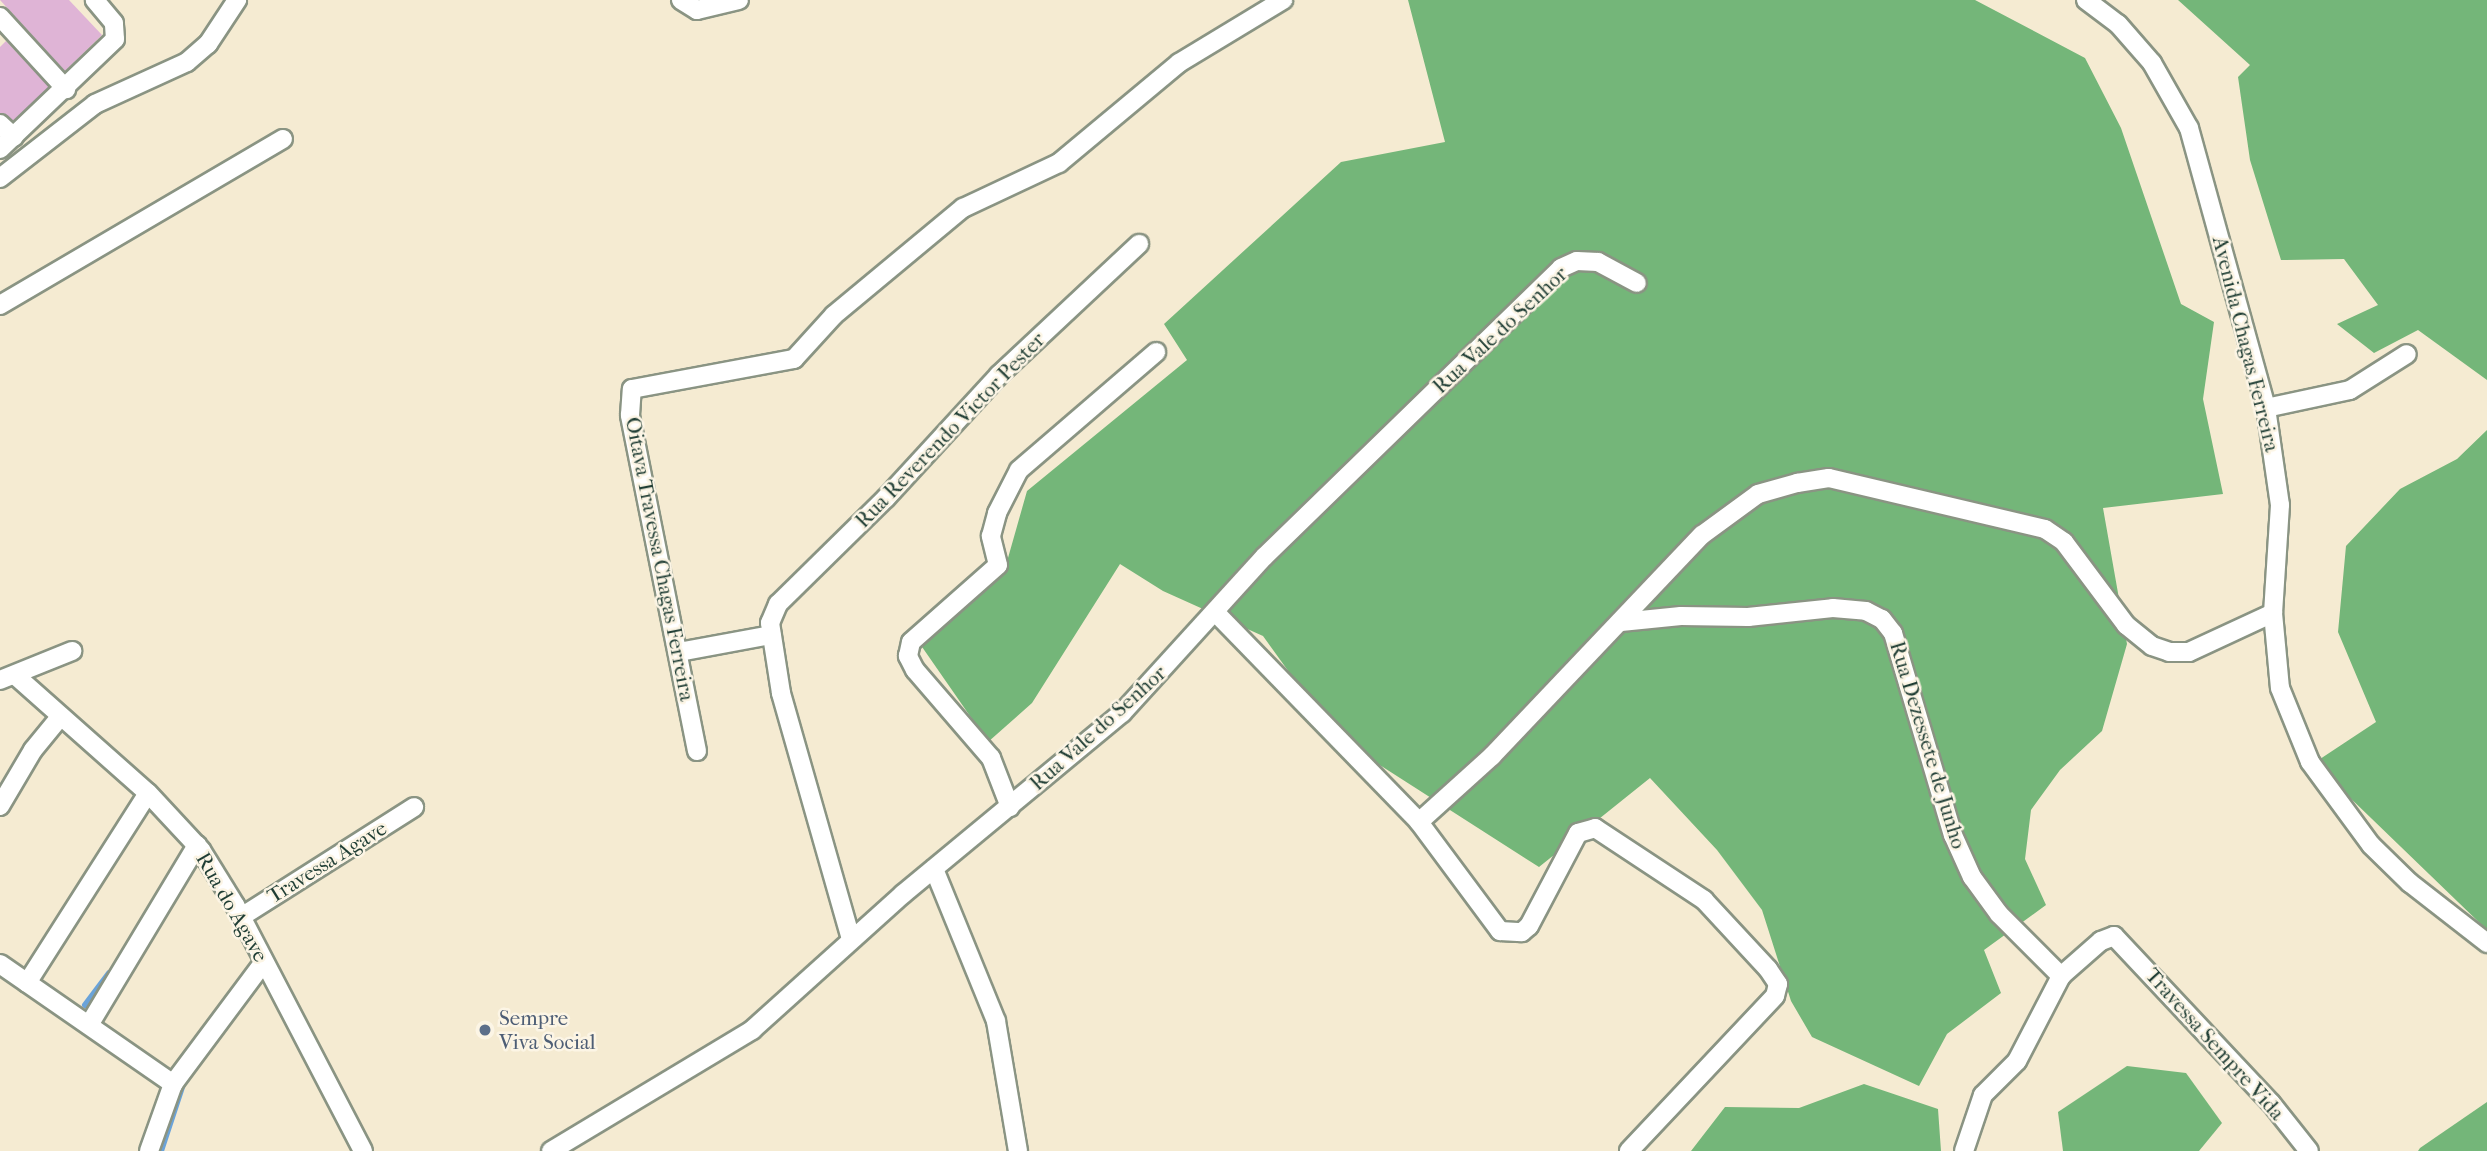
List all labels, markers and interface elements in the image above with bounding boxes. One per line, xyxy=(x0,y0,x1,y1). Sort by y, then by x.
street label: Avenida Chagas Ferreira xyxy=(2207,234,2285,454)
street label: Rua Vale do Senhor xyxy=(1428,261,1572,399)
street label: Rua Reverendo Victor Pester xyxy=(850,327,1050,533)
street label: Oitava Travessa Chagas Ferreira xyxy=(620,415,700,703)
street label: Rua Dezessete de Junho xyxy=(1884,638,1972,852)
street label: Rua Vale do Senhor xyxy=(1025,660,1171,796)
street label: Travessa Agave xyxy=(263,815,391,909)
street label: Rua do Agave xyxy=(191,848,273,966)
street label: Travessa Sempre Vida xyxy=(2140,963,2290,1125)
place label: Sempre Viva Social xyxy=(499,1005,595,1055)
marker: Sempre Viva Social xyxy=(477,1022,493,1038)

